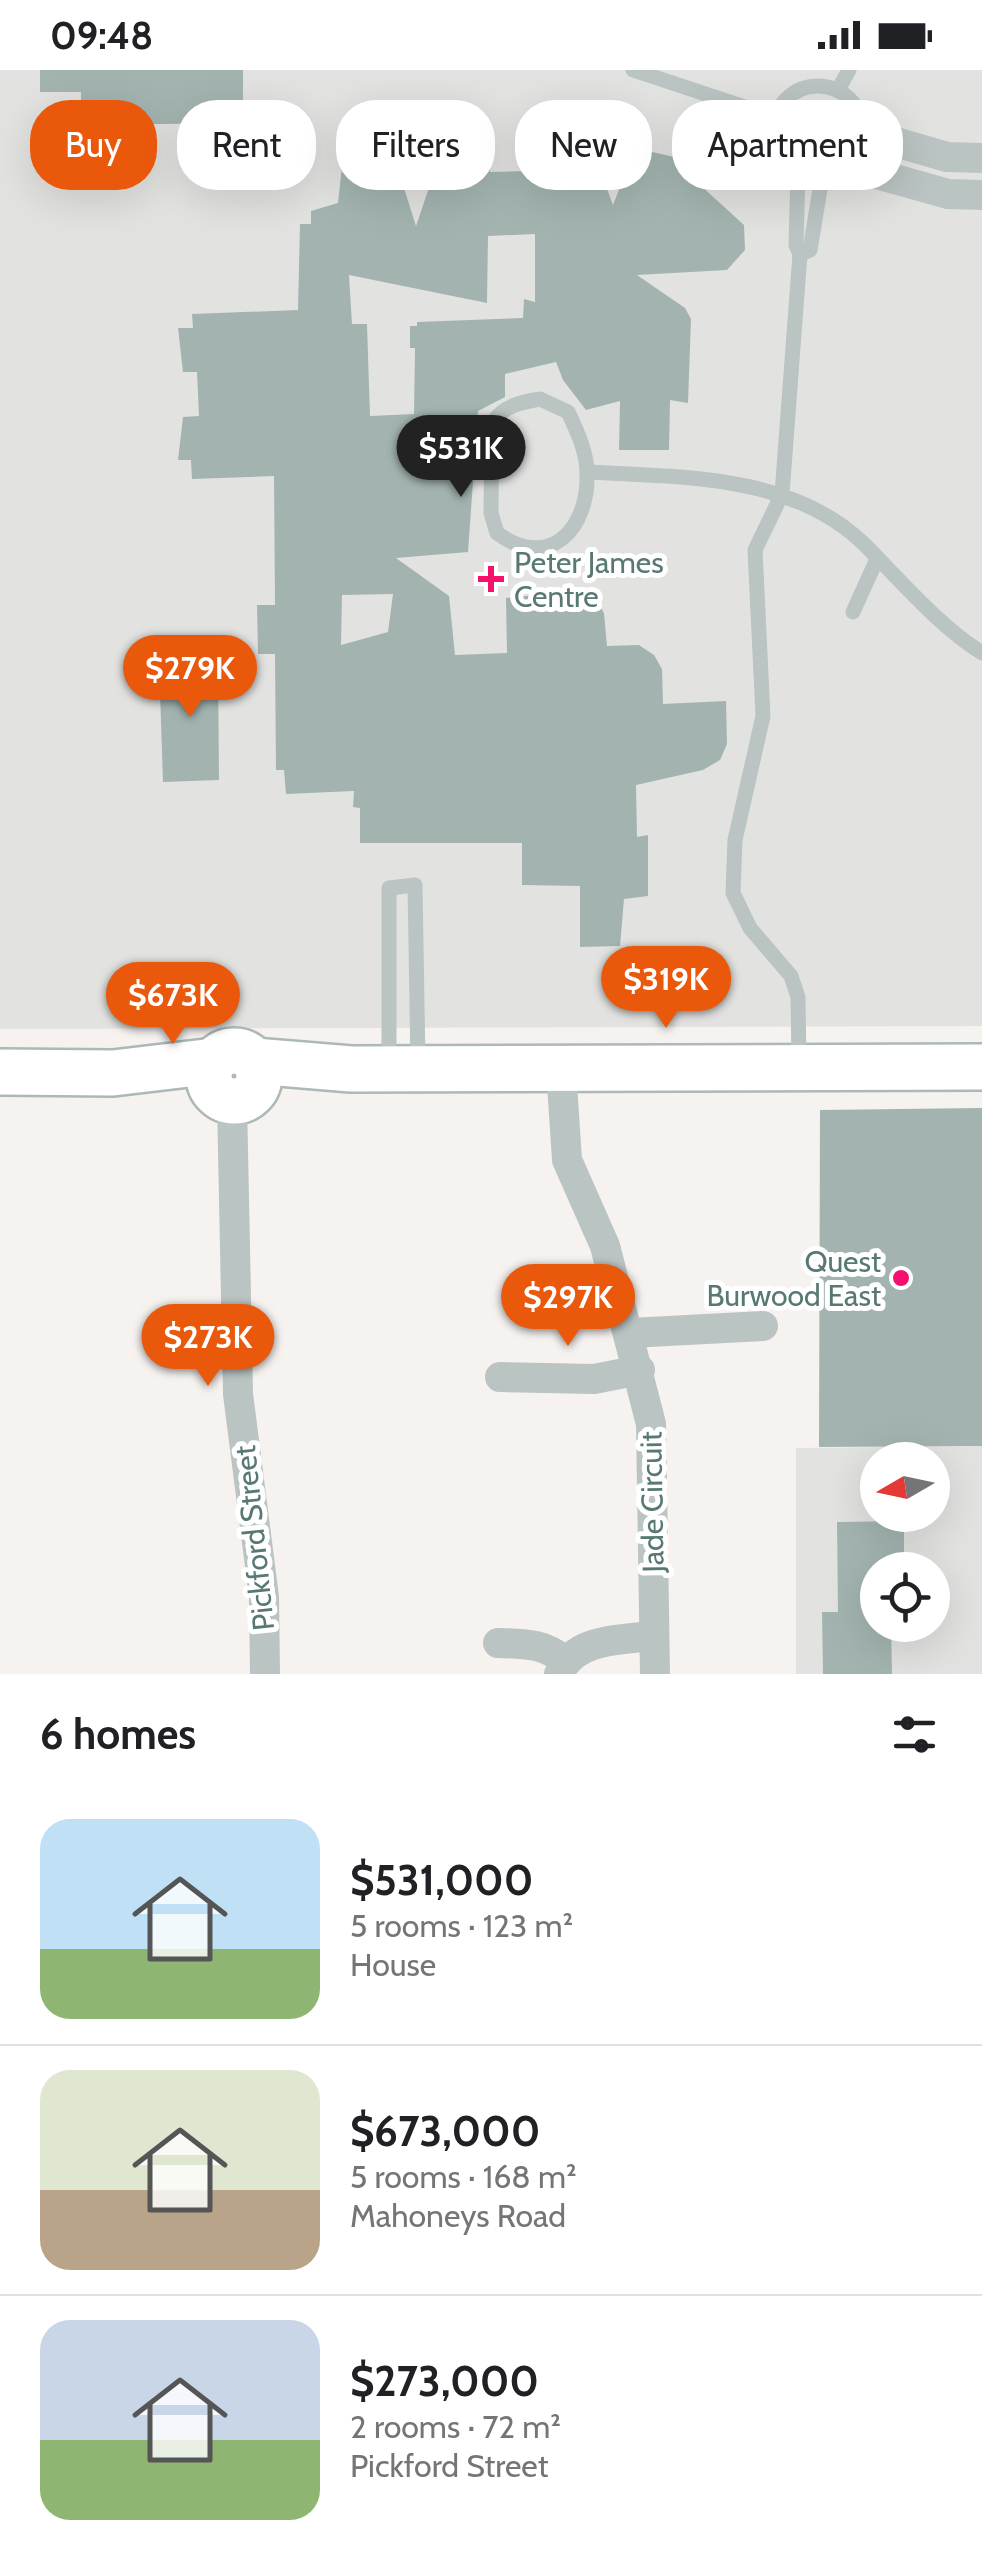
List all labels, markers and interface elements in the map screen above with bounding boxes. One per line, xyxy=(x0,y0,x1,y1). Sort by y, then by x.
text: 09:48 xyxy=(50,12,153,59)
chip: Buy xyxy=(30,100,157,190)
chip: Rent xyxy=(177,100,316,190)
chip: Filters xyxy=(336,100,495,190)
chip: New xyxy=(515,100,652,190)
chip: Apartment xyxy=(672,100,903,190)
pin: $531K xyxy=(391,415,531,500)
text: $531K xyxy=(419,428,503,467)
place label: Peter James Centre xyxy=(514,544,664,615)
marker: Peter James Centre xyxy=(478,566,504,592)
pin: $279K xyxy=(120,635,260,720)
text: $279K xyxy=(145,648,235,687)
pin: $319K xyxy=(596,946,736,1031)
text: $319K xyxy=(623,959,709,998)
pin: $673K xyxy=(103,962,243,1047)
text: $673K xyxy=(128,975,218,1014)
place label: Quest Burwood East xyxy=(706,1243,881,1314)
pin: $297K xyxy=(498,1264,638,1349)
marker: Quest Burwood East xyxy=(890,1267,912,1289)
text: $297K xyxy=(523,1277,613,1316)
pin: $273K xyxy=(138,1304,278,1389)
text: $273K xyxy=(163,1317,253,1356)
street label: Jade Circuit xyxy=(632,1431,672,1574)
north arrow xyxy=(860,1442,950,1532)
map controls xyxy=(860,1442,950,1642)
street label: Pickford Street xyxy=(226,1444,282,1632)
button: locate xyxy=(860,1552,950,1642)
icon: filters xyxy=(887,1707,942,1762)
text: 6 homes xyxy=(40,1708,196,1760)
text: $531,000 xyxy=(350,1854,533,1906)
icon: home xyxy=(120,1859,240,1979)
text: 5 rooms · 123 m² xyxy=(350,1906,573,1945)
text: House xyxy=(350,1945,436,1984)
text: $673,000 xyxy=(350,2105,540,2157)
icon: home xyxy=(120,2110,240,2230)
text: 5 rooms · 168 m² xyxy=(350,2157,577,2196)
text: Mahoneys Road xyxy=(350,2196,566,2235)
text: $273,000 xyxy=(350,2355,539,2407)
icon: home xyxy=(120,2360,240,2480)
text: 2 rooms · 72 m² xyxy=(350,2407,561,2446)
text: Pickford Street xyxy=(350,2446,549,2485)

